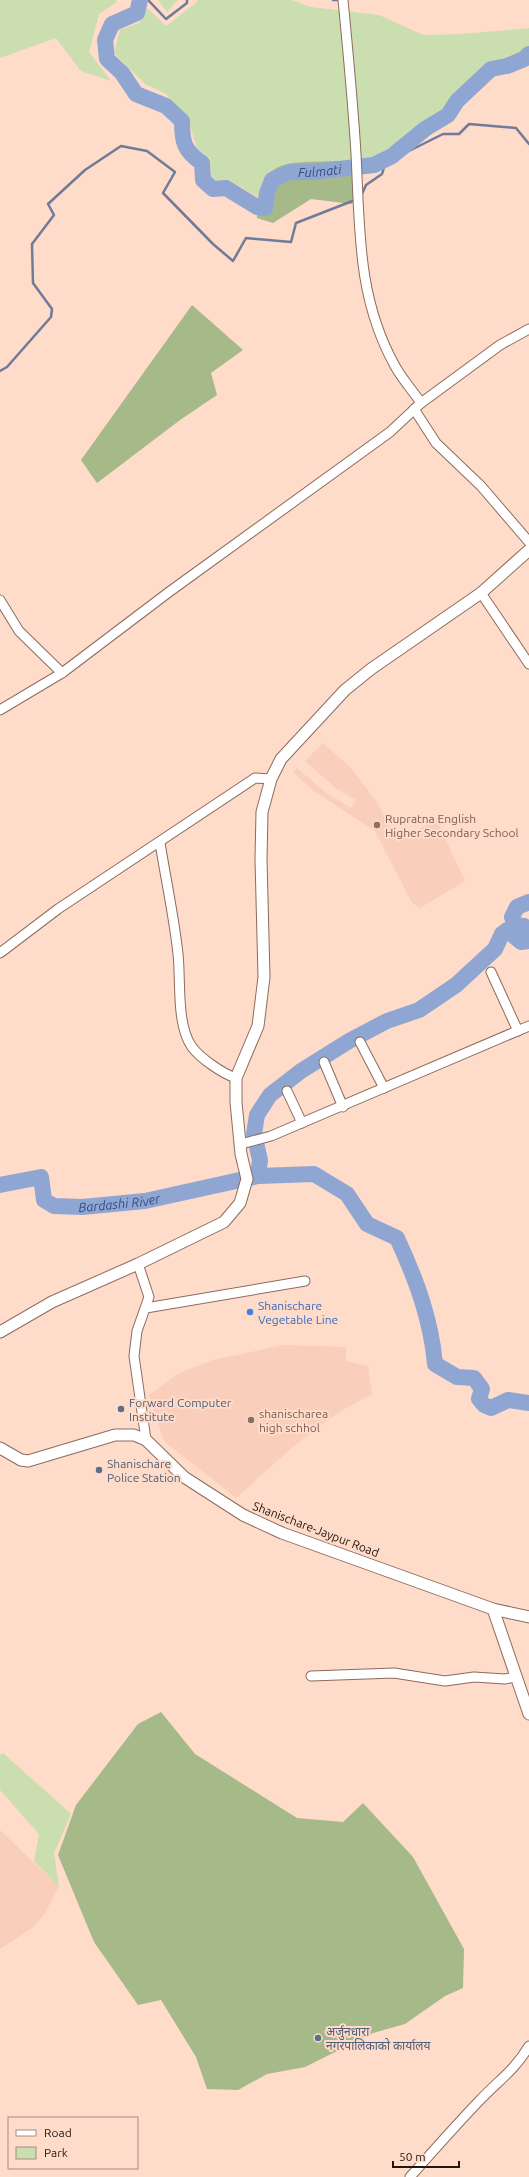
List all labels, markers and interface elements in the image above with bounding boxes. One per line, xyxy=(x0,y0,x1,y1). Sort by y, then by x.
water label: Fulmati xyxy=(298,162,343,179)
place label: Rupratna English Higher Secondary School xyxy=(385,812,519,839)
marker: Rupratna English Higher Secondary School xyxy=(372,820,382,830)
water label: Bardashi River xyxy=(78,1191,162,1214)
place label: Shanischare Vegetable Line xyxy=(258,1299,338,1326)
marker: Shanischare Vegetable Line xyxy=(245,1307,255,1317)
place label: Forward Computer Institute xyxy=(129,1396,232,1423)
marker: Forward Computer Institute xyxy=(116,1404,126,1414)
place label: shanischarea high schhol xyxy=(259,1407,328,1434)
marker: shanischarea high schhol xyxy=(246,1415,256,1425)
place label: Shanischare Police Station xyxy=(107,1457,181,1484)
marker: Shanischare Police Station xyxy=(94,1465,104,1475)
street label: Shanischare-Jaypur Road xyxy=(251,1499,381,1559)
place label: अर्जुनधारा नगरपालिकाको कार्यालय xyxy=(326,2025,431,2052)
marker: अर्जुनधारा नगरपालिकाको कार्यालय xyxy=(313,2033,323,2043)
legend xyxy=(8,2117,138,2169)
text: Road xyxy=(44,2126,72,2139)
scale bar xyxy=(393,2143,459,2169)
text: Park xyxy=(44,2146,68,2159)
text: 50 m xyxy=(399,2150,426,2163)

